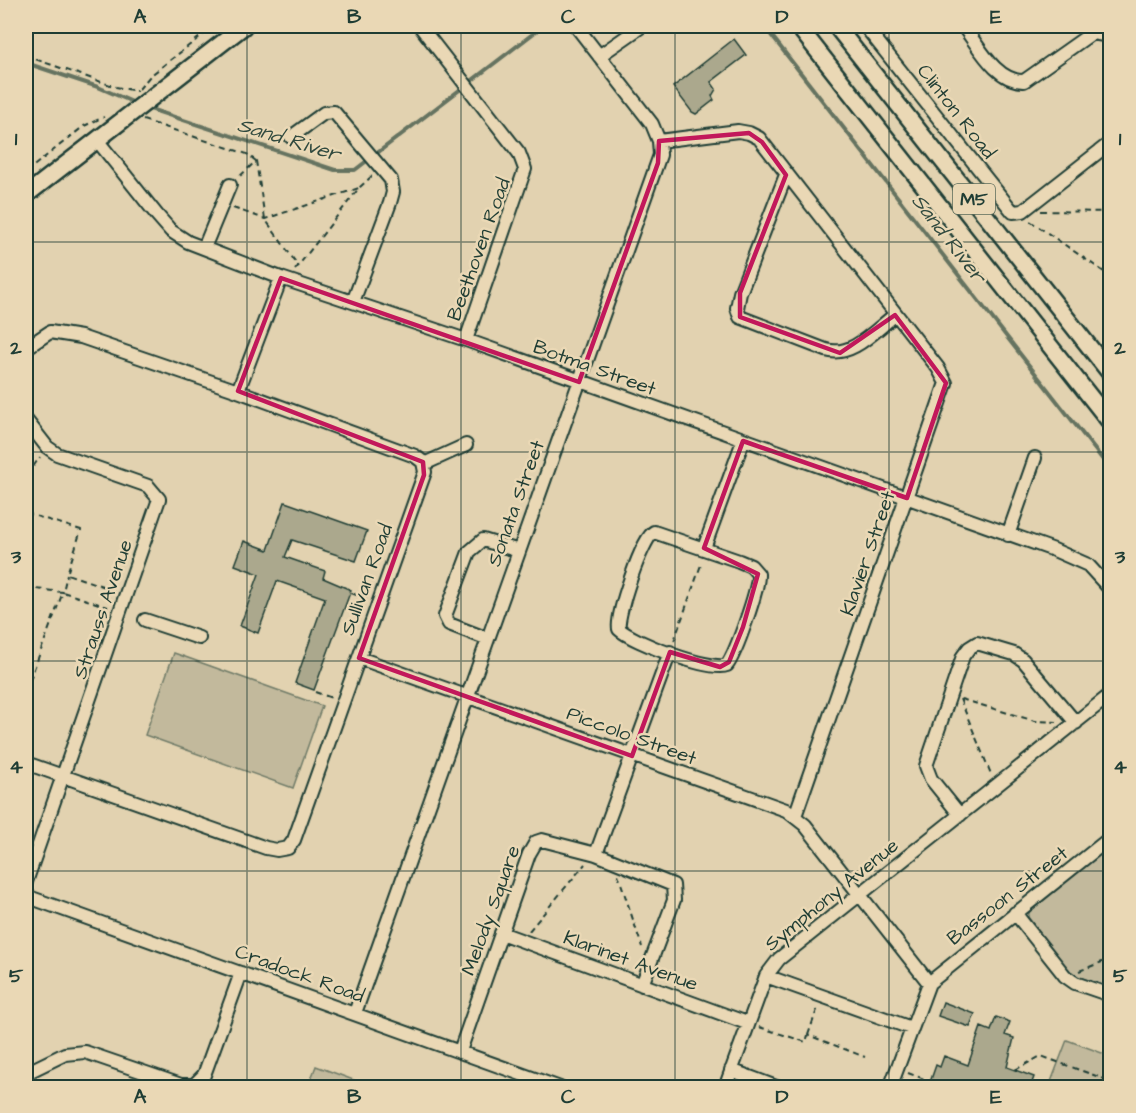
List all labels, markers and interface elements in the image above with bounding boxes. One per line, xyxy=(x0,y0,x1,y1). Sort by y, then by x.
text: A xyxy=(134,3,147,31)
text: B xyxy=(347,3,362,31)
text: C xyxy=(561,3,576,31)
text: D xyxy=(776,3,789,31)
text: E xyxy=(990,3,1002,31)
street label: Clinton Road xyxy=(910,58,1002,165)
water label: Sand River xyxy=(234,110,346,170)
text: 1 xyxy=(15,125,18,153)
text: 1 xyxy=(1119,125,1122,153)
street label: Beethoven Road xyxy=(440,174,518,325)
road number: M5 xyxy=(953,184,995,214)
water label: Sand River xyxy=(905,188,994,291)
street label: Botma Street xyxy=(529,333,660,403)
text: 2 xyxy=(9,334,22,362)
text: 2 xyxy=(1113,334,1126,362)
street label: Sonata Street xyxy=(480,436,552,570)
street label: Klavier Street xyxy=(833,487,902,620)
street label: Sullivan Road xyxy=(334,520,400,639)
street label: Strauss Avenue xyxy=(66,536,140,683)
text: 3 xyxy=(10,543,22,571)
text: 3 xyxy=(1114,543,1126,571)
street label: Piccolo Street xyxy=(563,699,701,772)
text: 4 xyxy=(9,753,23,781)
text: 4 xyxy=(1113,753,1127,781)
street label: Symphony Avenue xyxy=(758,832,906,959)
street label: Bassoon Street xyxy=(941,840,1074,952)
street label: Melody Square xyxy=(454,841,528,980)
street label: Klarinet Avenue xyxy=(559,924,702,998)
street label: Cradock Road xyxy=(231,938,368,1010)
text: 5 xyxy=(9,962,24,990)
text: 5 xyxy=(1113,962,1128,990)
text: A xyxy=(134,1083,147,1111)
text: B xyxy=(347,1083,362,1111)
text: C xyxy=(561,1083,576,1111)
text: D xyxy=(776,1083,789,1111)
text: E xyxy=(990,1083,1002,1111)

